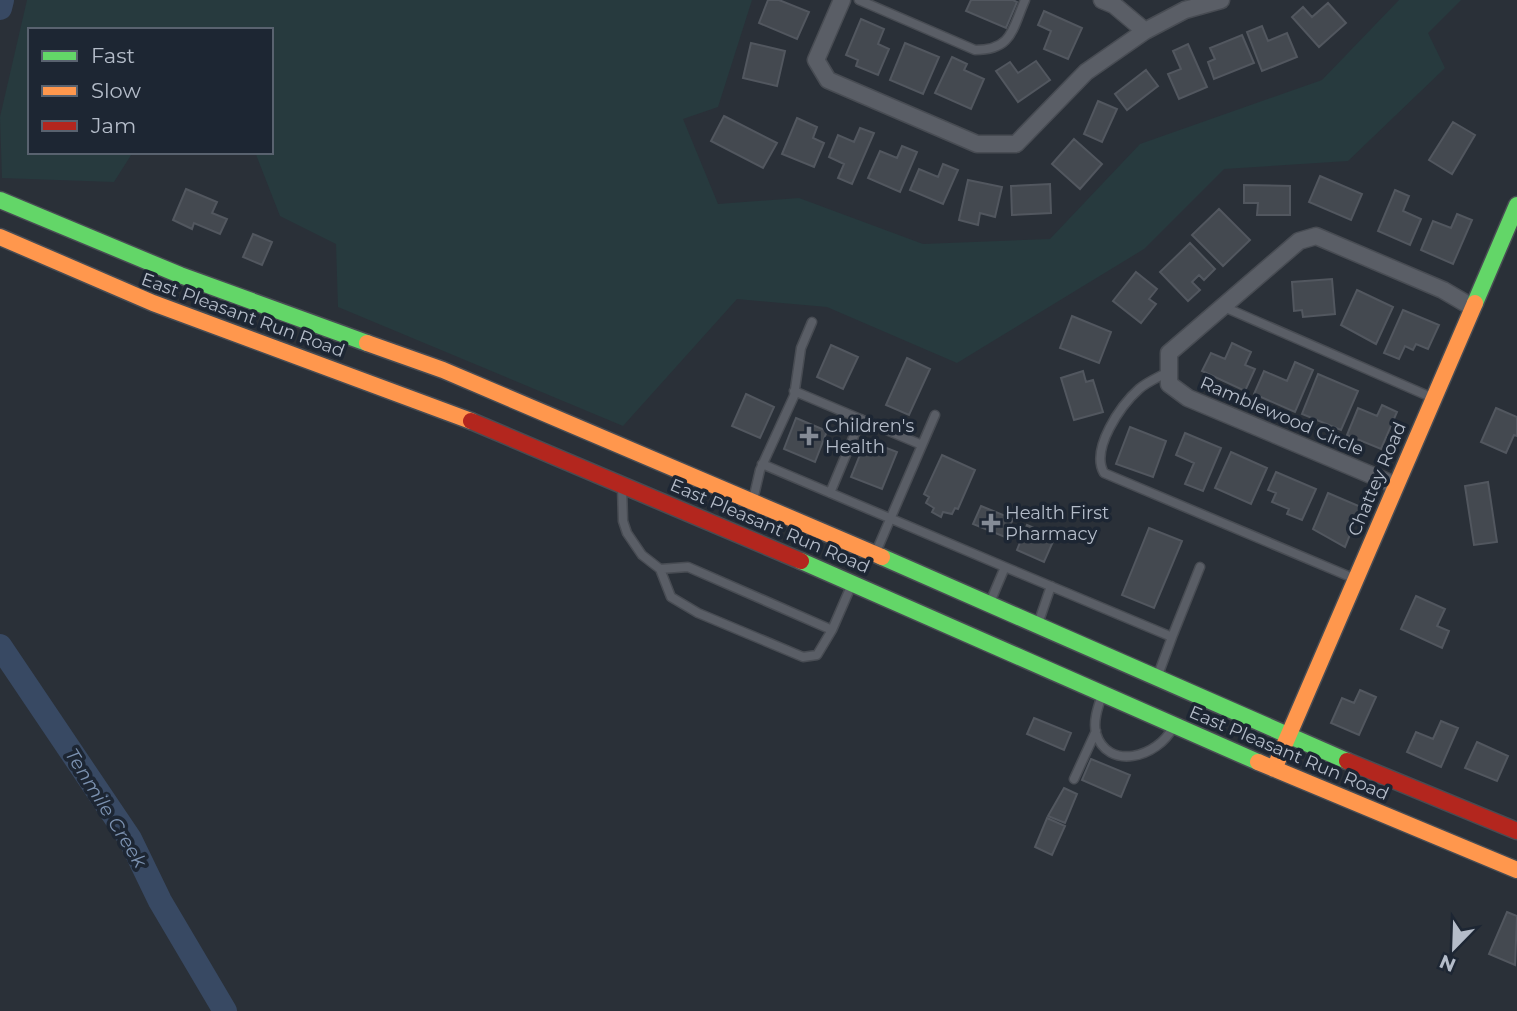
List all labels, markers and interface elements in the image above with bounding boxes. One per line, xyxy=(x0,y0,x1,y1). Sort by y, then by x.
legend xyxy=(28,28,273,154)
text: Fast xyxy=(91,43,135,68)
text: Slow xyxy=(91,78,141,103)
text: Jam xyxy=(90,113,136,138)
street label: East Pleasant Run Road xyxy=(138,268,348,362)
street label: Ramblewood Circle xyxy=(1197,372,1367,461)
place label: Children's Health xyxy=(825,415,914,458)
street label: Chattey Road xyxy=(1343,419,1411,539)
marker: Children's Health xyxy=(799,426,819,446)
street label: East Pleasant Run Road xyxy=(667,474,873,578)
place label: Health First Pharmacy xyxy=(1005,502,1109,545)
marker: Health First Pharmacy xyxy=(983,515,999,531)
street label: East Pleasant Run Road xyxy=(1186,701,1392,805)
water label: Tenmile Creek xyxy=(60,744,152,872)
north arrow xyxy=(1419,913,1489,983)
text: N xyxy=(1436,950,1459,977)

